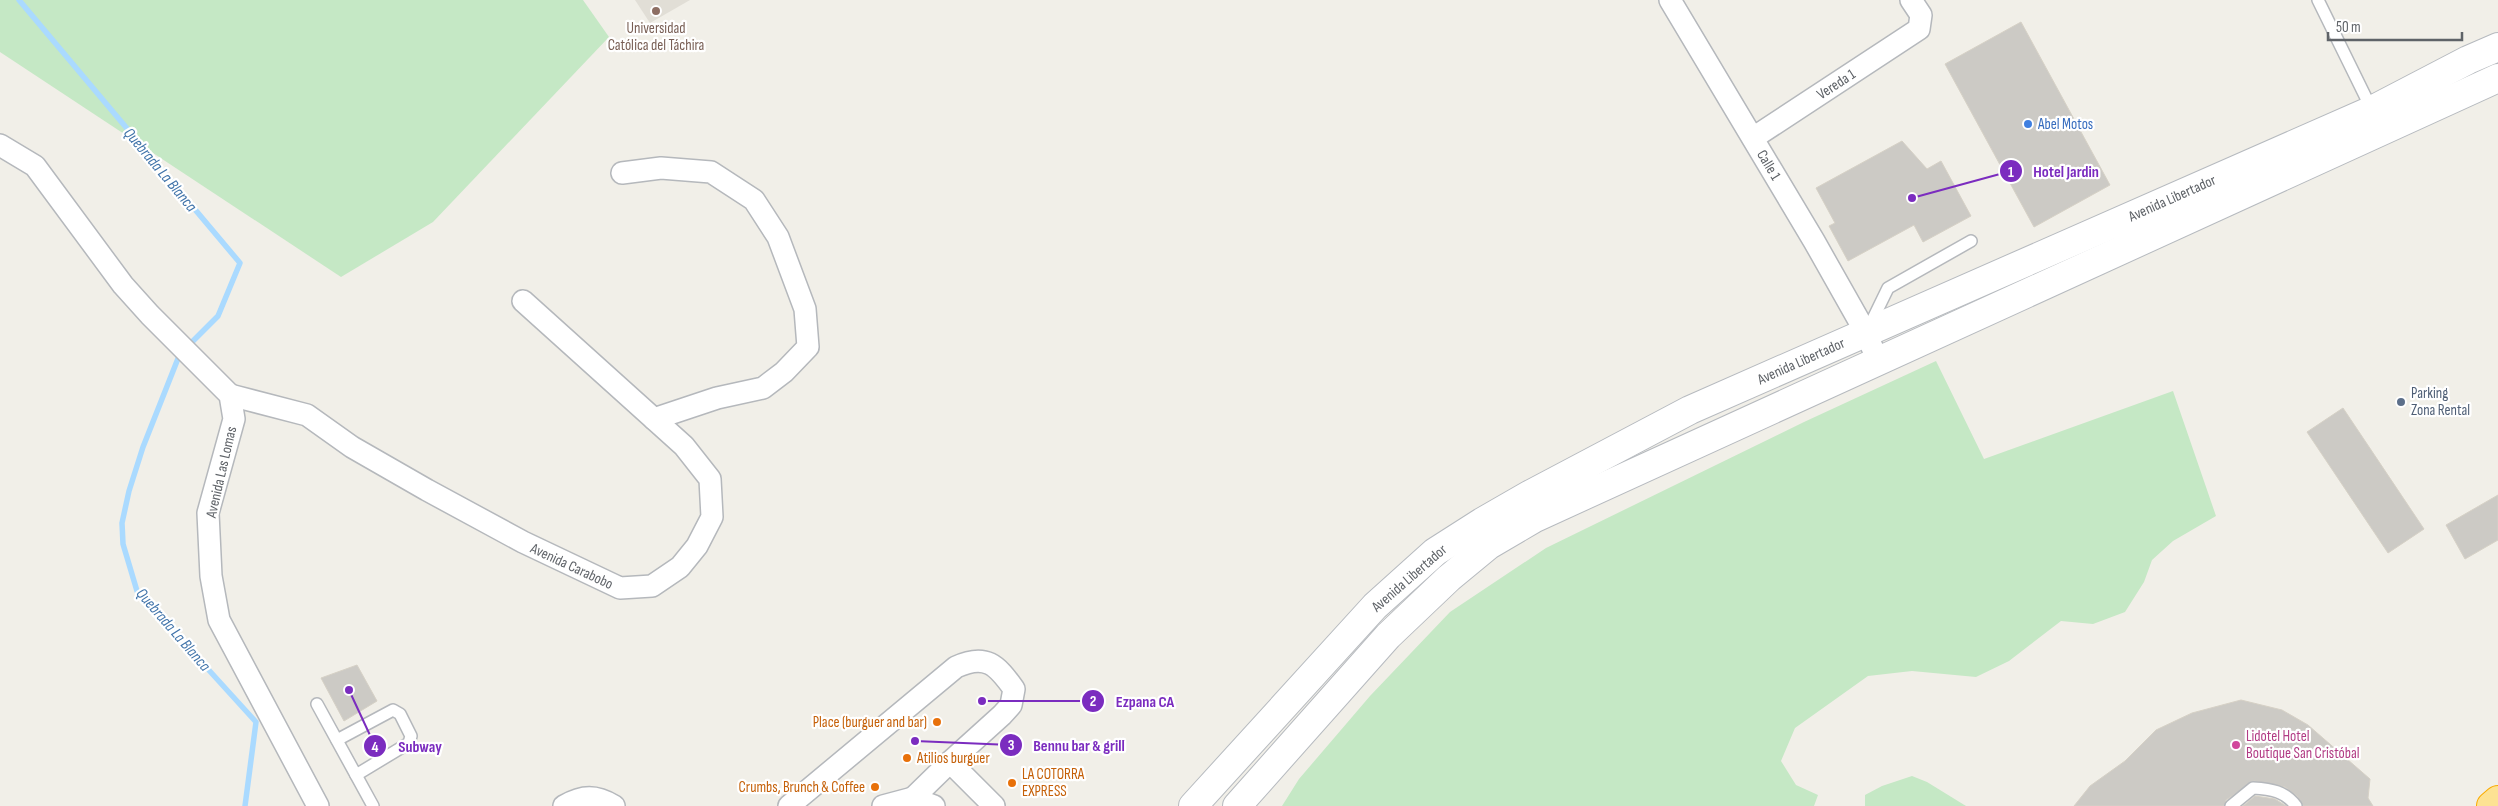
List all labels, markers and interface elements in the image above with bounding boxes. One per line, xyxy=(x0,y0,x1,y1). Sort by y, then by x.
marker: Universidad Católica del Táchira xyxy=(650,5,662,17)
scale bar xyxy=(2328,10,2462,42)
text: 50 m xyxy=(2336,18,2361,37)
place label: Universidad Católica del Táchira xyxy=(608,19,705,55)
street label: Vereda 1 xyxy=(1813,65,1860,104)
place label: Abel Motos xyxy=(2037,115,2093,134)
marker: Abel Motos xyxy=(2022,118,2034,130)
water label: Quebrada La Blanca xyxy=(119,124,201,216)
street label: Calle 1 xyxy=(1752,147,1785,185)
callout: Hotel Jardin xyxy=(1998,156,2109,187)
text: 1 xyxy=(2008,163,2014,182)
text: Hotel Jardin xyxy=(2033,163,2099,182)
street label: Avenida Libertador xyxy=(2125,170,2220,227)
street label: Avenida Libertador xyxy=(1754,333,1849,390)
place label: Parking Zona Rental xyxy=(2411,384,2470,420)
marker: Parking Zona Rental xyxy=(2395,396,2407,408)
street label: Avenida Las Lomas xyxy=(202,425,241,521)
street label: Avenida Carabobo xyxy=(526,539,616,594)
street label: Avenida Libertador xyxy=(1367,540,1451,617)
water label: Quebrada La Blanca xyxy=(132,585,214,676)
callout: Ezpana CA xyxy=(1081,686,1184,717)
text: 2 xyxy=(1090,692,1096,711)
text: Ezpana CA xyxy=(1116,693,1175,712)
place label: Place (burguer and bar) xyxy=(813,713,927,732)
marker: Place (burguer and bar) xyxy=(931,716,943,728)
place label: Lidotel Hotel Boutique San Cristóbal xyxy=(2246,727,2360,763)
callout: Bennu bar & grill xyxy=(998,730,1135,761)
callout: Subway xyxy=(363,731,451,762)
text: 3 xyxy=(1008,736,1015,755)
text: Bennu bar & grill xyxy=(1033,737,1125,756)
text: 4 xyxy=(372,738,379,757)
text: Subway xyxy=(398,738,442,757)
marker: Lidotel Hotel Boutique San Cristóbal xyxy=(2230,739,2242,751)
place label: Atilios burguer xyxy=(916,749,990,768)
marker: Atilios burguer xyxy=(901,752,913,764)
place label: LA COTORRA EXPRESS xyxy=(1022,765,1085,801)
marker: LA COTORRA EXPRESS xyxy=(1006,777,1018,789)
place label: Crumbs, Brunch & Coffee xyxy=(739,778,865,797)
marker: Crumbs, Brunch & Coffee xyxy=(869,781,881,793)

